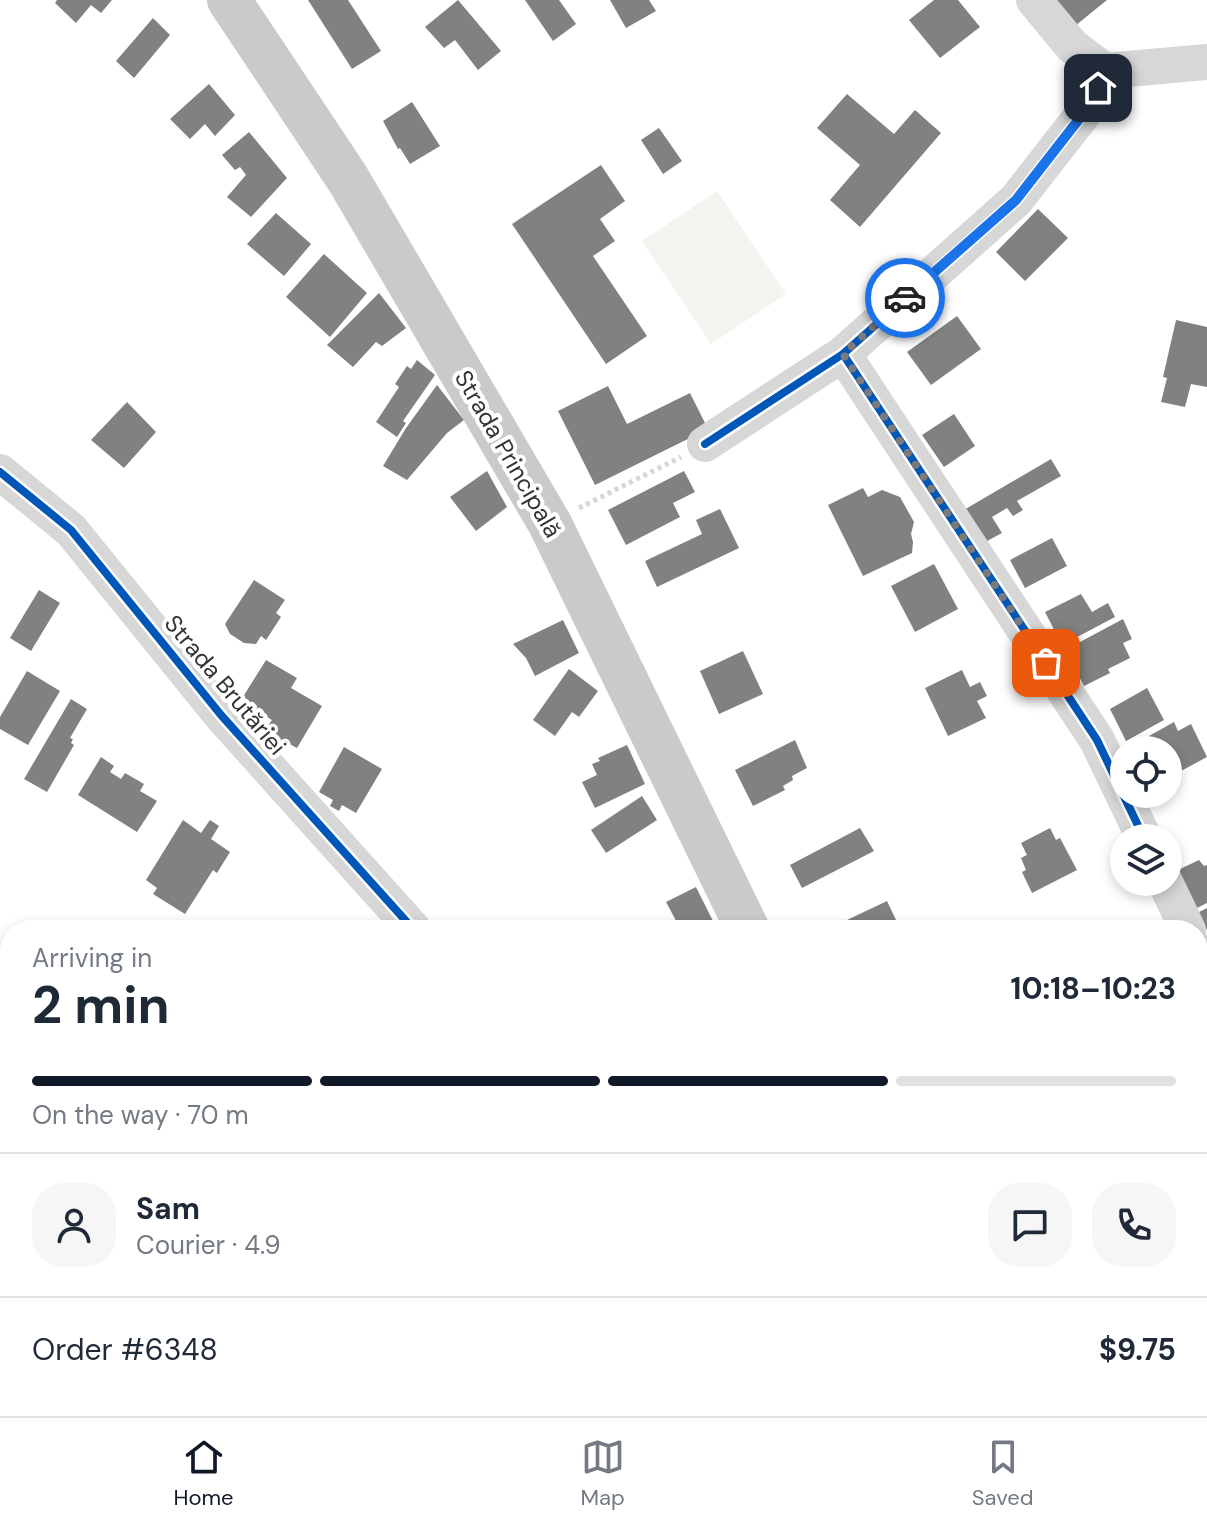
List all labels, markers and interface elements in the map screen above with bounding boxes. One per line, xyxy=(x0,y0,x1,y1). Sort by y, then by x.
pin xyxy=(1064,54,1132,122)
icon: home xyxy=(1076,66,1120,110)
courier xyxy=(865,258,945,338)
icon: car xyxy=(883,276,927,320)
street label: Strada Principală xyxy=(448,365,569,543)
street label: Strada Brutăriei xyxy=(158,608,293,761)
pin xyxy=(1012,629,1080,697)
icon: bag xyxy=(1024,641,1068,685)
map controls xyxy=(1110,736,1182,896)
button: locate xyxy=(1110,736,1182,808)
button: layers xyxy=(1110,824,1182,896)
text: Arriving in xyxy=(32,941,152,975)
text: 10:18–10:23 xyxy=(1010,969,1176,1008)
text: 2 min xyxy=(32,971,170,1039)
text: On the way · 70 m xyxy=(32,1098,249,1132)
button: person xyxy=(32,1183,116,1267)
button: chat xyxy=(988,1183,1072,1267)
button: phone xyxy=(1092,1183,1176,1267)
text: Sam xyxy=(136,1189,200,1228)
text: Courier · 4.9 xyxy=(136,1228,281,1262)
text: Order #6348 xyxy=(32,1330,218,1369)
text: $9.75 xyxy=(1099,1330,1176,1369)
tab: Home xyxy=(173,1435,234,1512)
tab: Map xyxy=(581,1435,625,1512)
tab: Saved xyxy=(972,1435,1034,1512)

